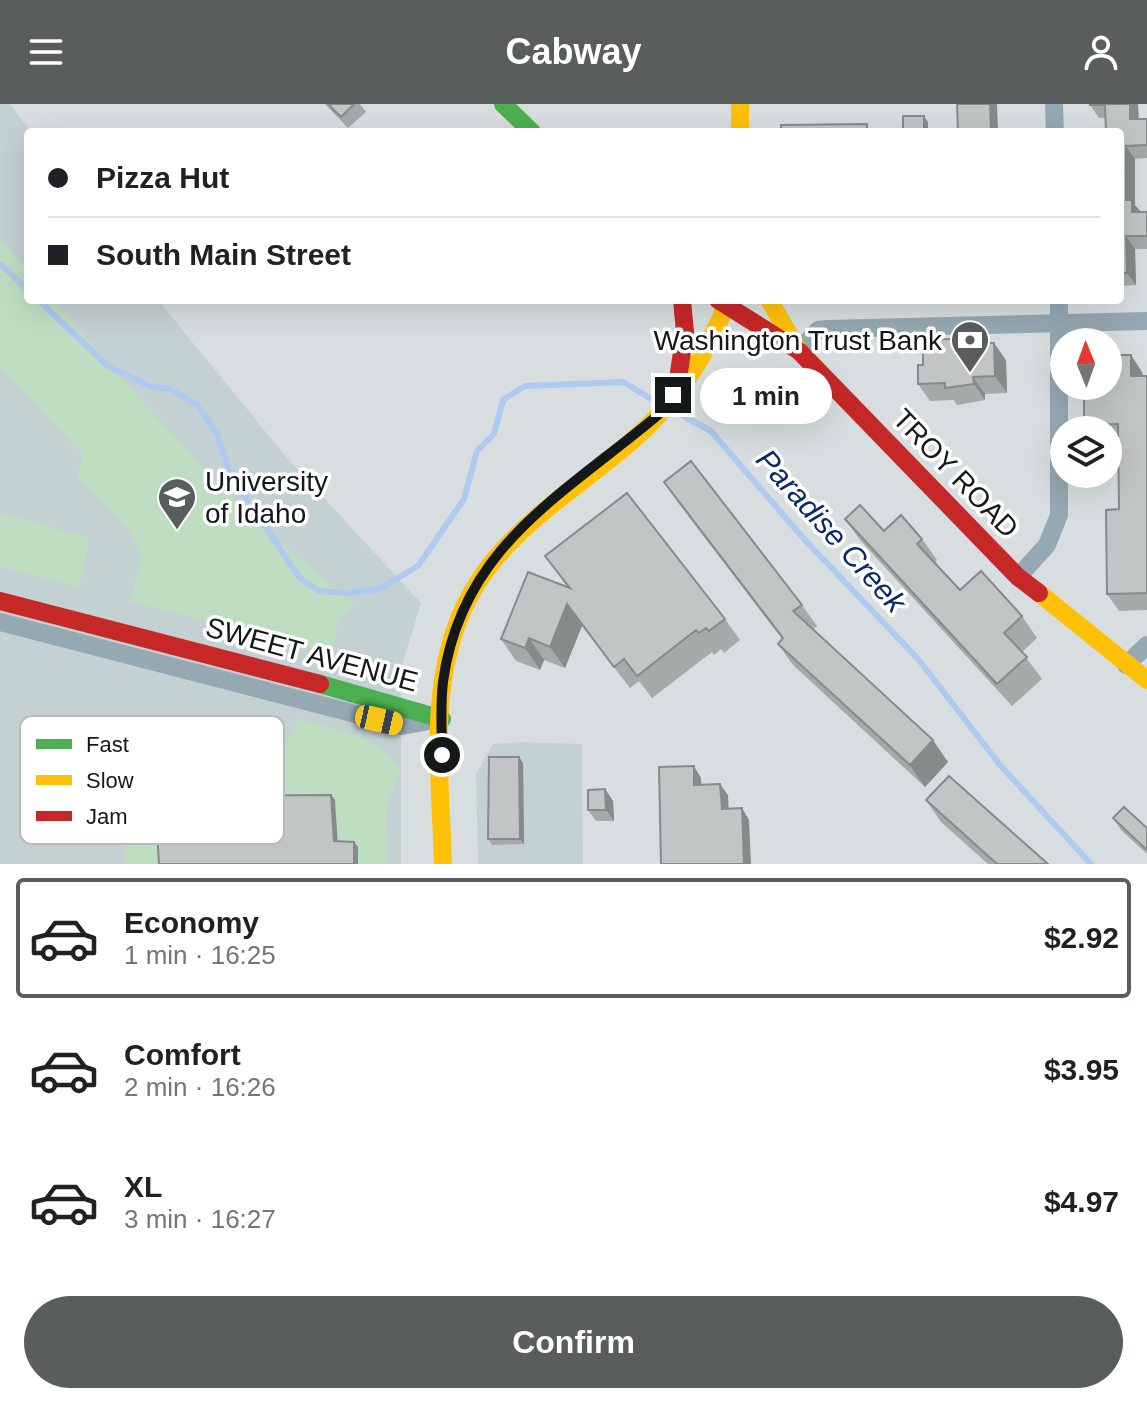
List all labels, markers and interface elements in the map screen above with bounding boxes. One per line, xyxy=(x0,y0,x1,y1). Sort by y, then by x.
icon: menu xyxy=(24,30,68,74)
icon: person xyxy=(1079,30,1123,74)
text: Cabway xyxy=(505,31,642,72)
text: Pizza Hut xyxy=(96,161,229,194)
text: South Main Street xyxy=(96,238,351,271)
bank icon: Washington Trust Bank xyxy=(949,319,991,374)
place label: Washington Trust Bank xyxy=(654,325,943,356)
north arrow xyxy=(1050,328,1122,400)
map controls xyxy=(1050,328,1122,488)
callout: 1 min xyxy=(701,367,833,423)
route end xyxy=(655,377,691,413)
text: 1 min xyxy=(732,381,800,411)
street label: TROY ROAD xyxy=(887,403,1024,544)
button: layers xyxy=(1050,416,1122,488)
water label: Paradise Creek xyxy=(750,443,914,620)
place label: University of Idaho xyxy=(205,466,328,529)
school or university icon: University of Idaho xyxy=(156,476,198,531)
street label: SWEET AVENUE xyxy=(202,611,421,698)
car xyxy=(353,703,405,737)
legend xyxy=(20,716,284,844)
text: Fast xyxy=(86,732,129,757)
route start xyxy=(424,737,460,773)
text: Slow xyxy=(86,768,134,793)
text: Jam xyxy=(86,804,128,829)
icon: car xyxy=(28,902,100,974)
text: Economy xyxy=(124,906,259,939)
text: $2.92 xyxy=(1044,921,1119,954)
text: 1 min · 16:25 xyxy=(124,940,276,970)
icon: car xyxy=(28,1034,100,1106)
text: Comfort xyxy=(124,1038,241,1071)
text: $3.95 xyxy=(1044,1053,1119,1086)
text: 2 min · 16:26 xyxy=(124,1072,276,1102)
icon: car xyxy=(28,1166,100,1238)
text: XL xyxy=(124,1170,162,1203)
text: $4.97 xyxy=(1044,1185,1119,1218)
text: 3 min · 16:27 xyxy=(124,1204,276,1234)
button: Confirm xyxy=(24,1296,1123,1388)

